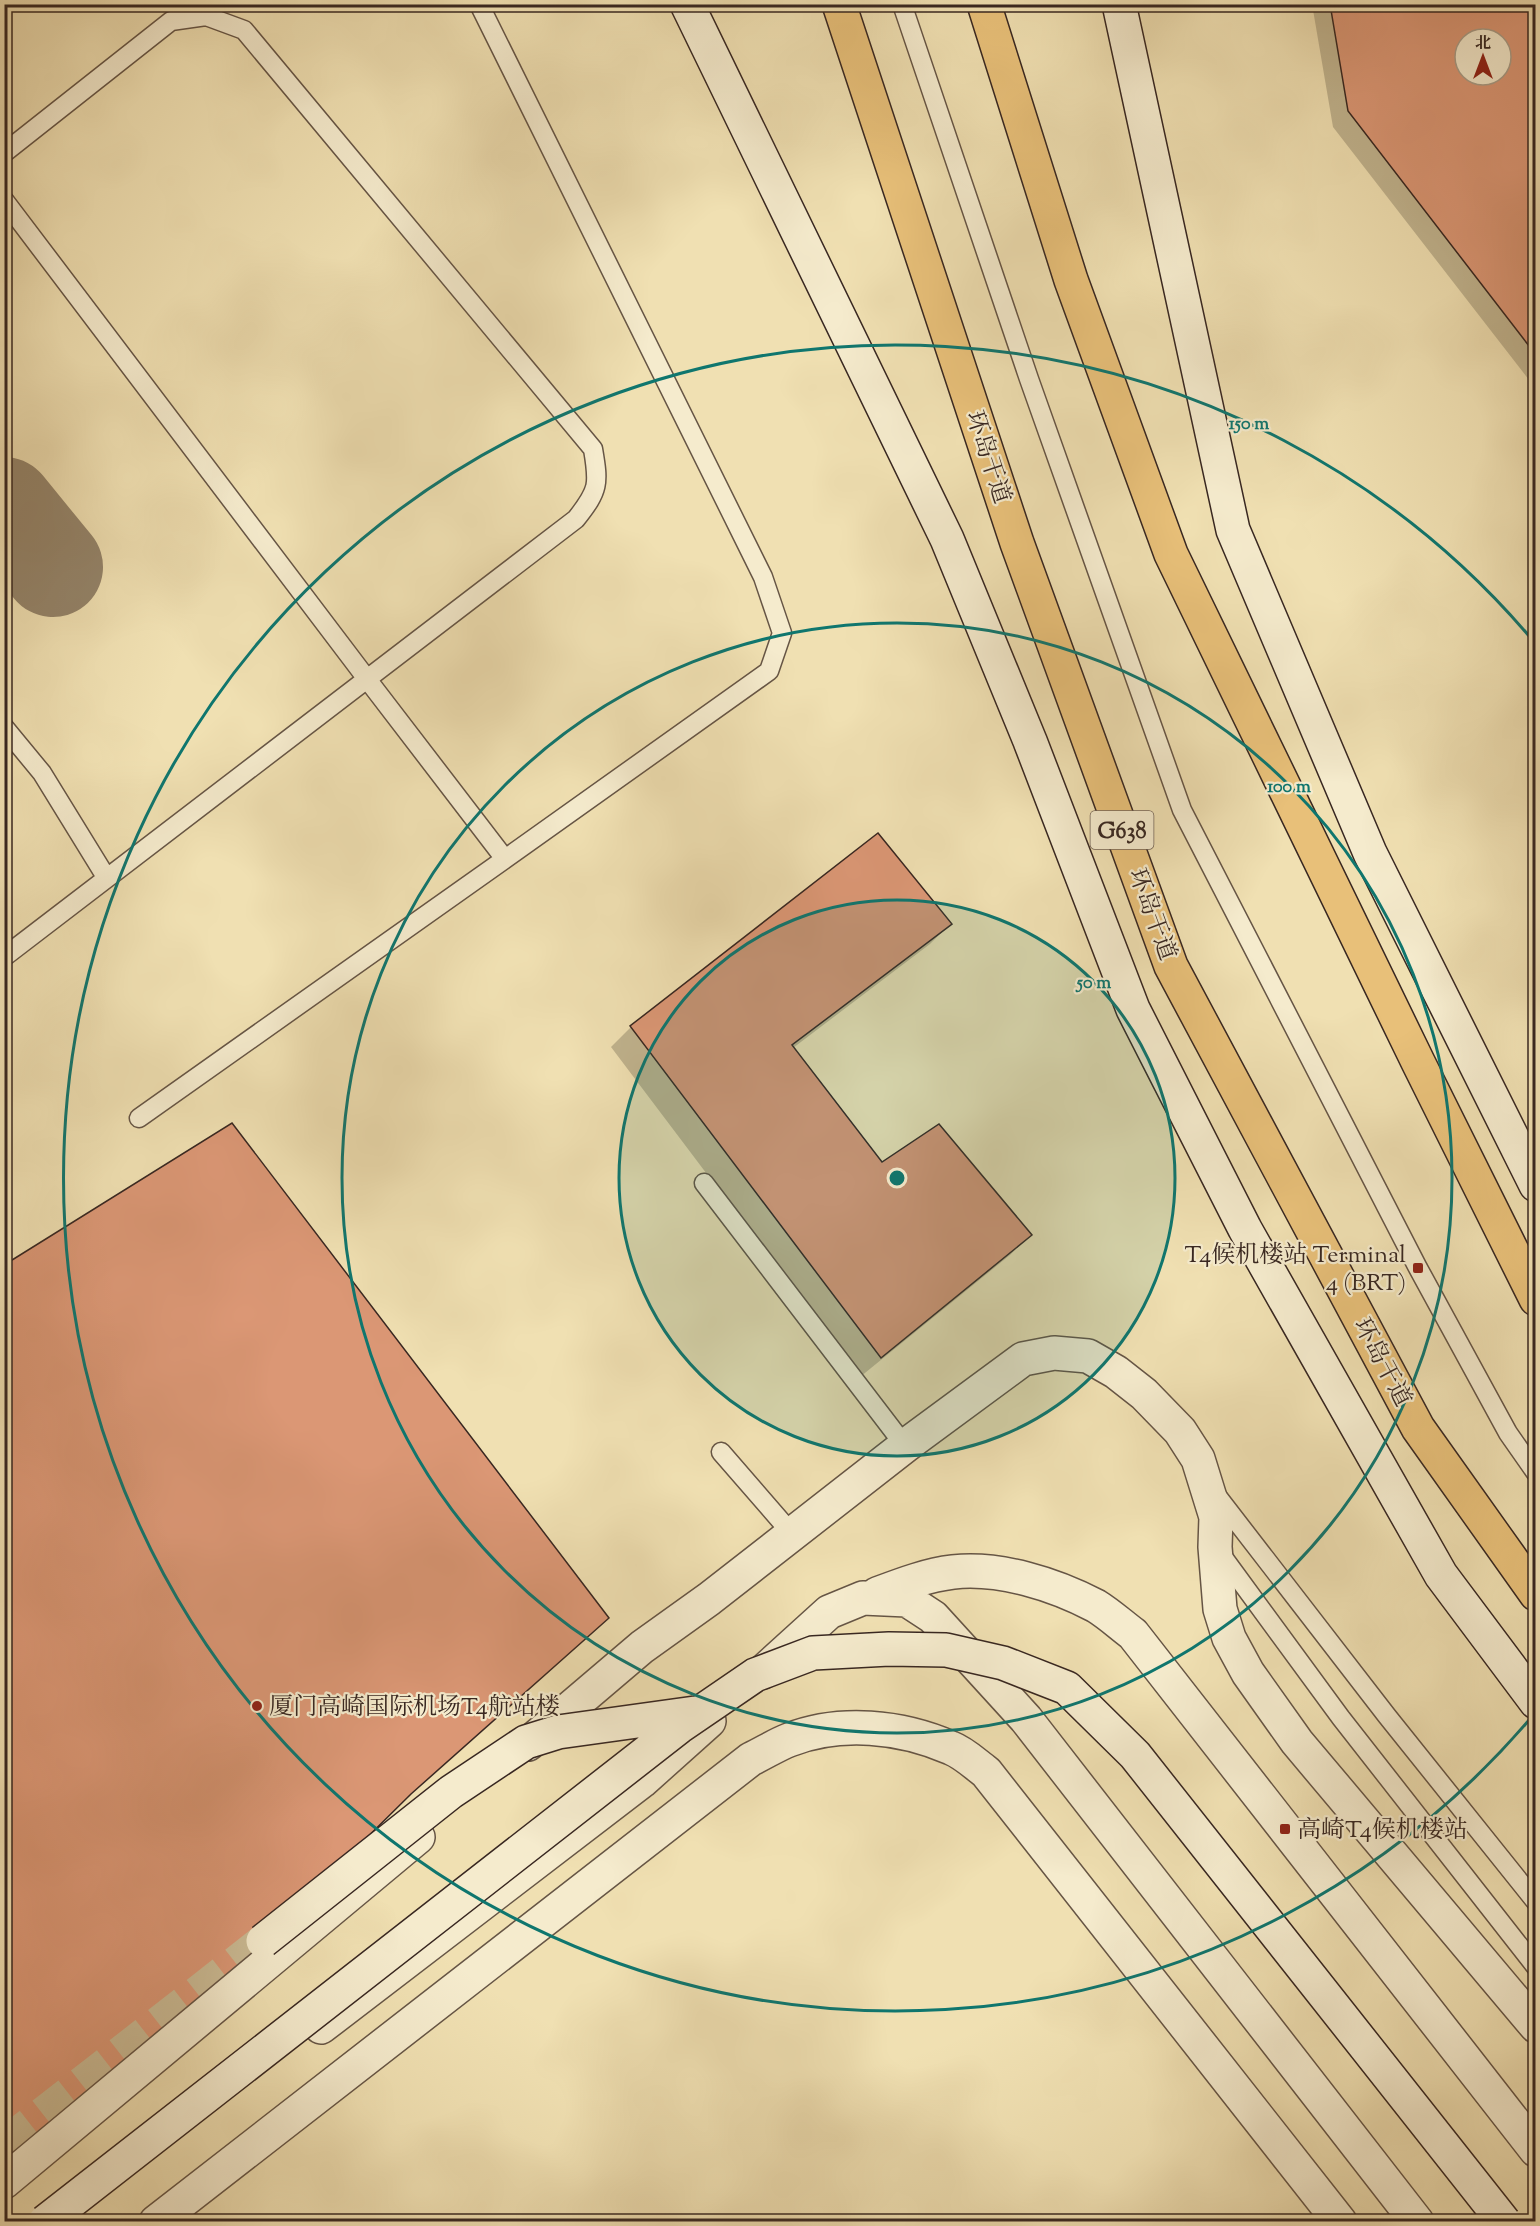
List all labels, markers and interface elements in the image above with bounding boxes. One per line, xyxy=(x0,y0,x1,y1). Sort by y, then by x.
north arrow xyxy=(1453,27,1513,87)
text: 北 xyxy=(1475,33,1491,56)
street label: 环岛干道 xyxy=(956,407,1018,509)
text: 150 m xyxy=(1229,412,1269,438)
text: 100 m xyxy=(1267,775,1311,801)
road number: G638 xyxy=(1090,811,1154,849)
street label: 环岛干道 xyxy=(1119,864,1184,966)
text: 50 m xyxy=(1075,971,1111,997)
centre of rings xyxy=(887,1168,907,1188)
place label: T4候机楼站 Terminal 4 (BRT) xyxy=(1184,1239,1406,1301)
marker: T4候机楼站 Terminal 4 (BRT) xyxy=(1411,1261,1425,1275)
street label: 环岛干道 xyxy=(1344,1313,1419,1413)
place label: 厦门高崎国际机场T4航站楼 xyxy=(269,1691,560,1725)
marker: 厦门高崎国际机场T4航站楼 xyxy=(250,1699,264,1713)
place label: 高崎T4候机楼站 xyxy=(1297,1814,1468,1848)
marker: 高崎T4候机楼站 xyxy=(1278,1822,1292,1836)

